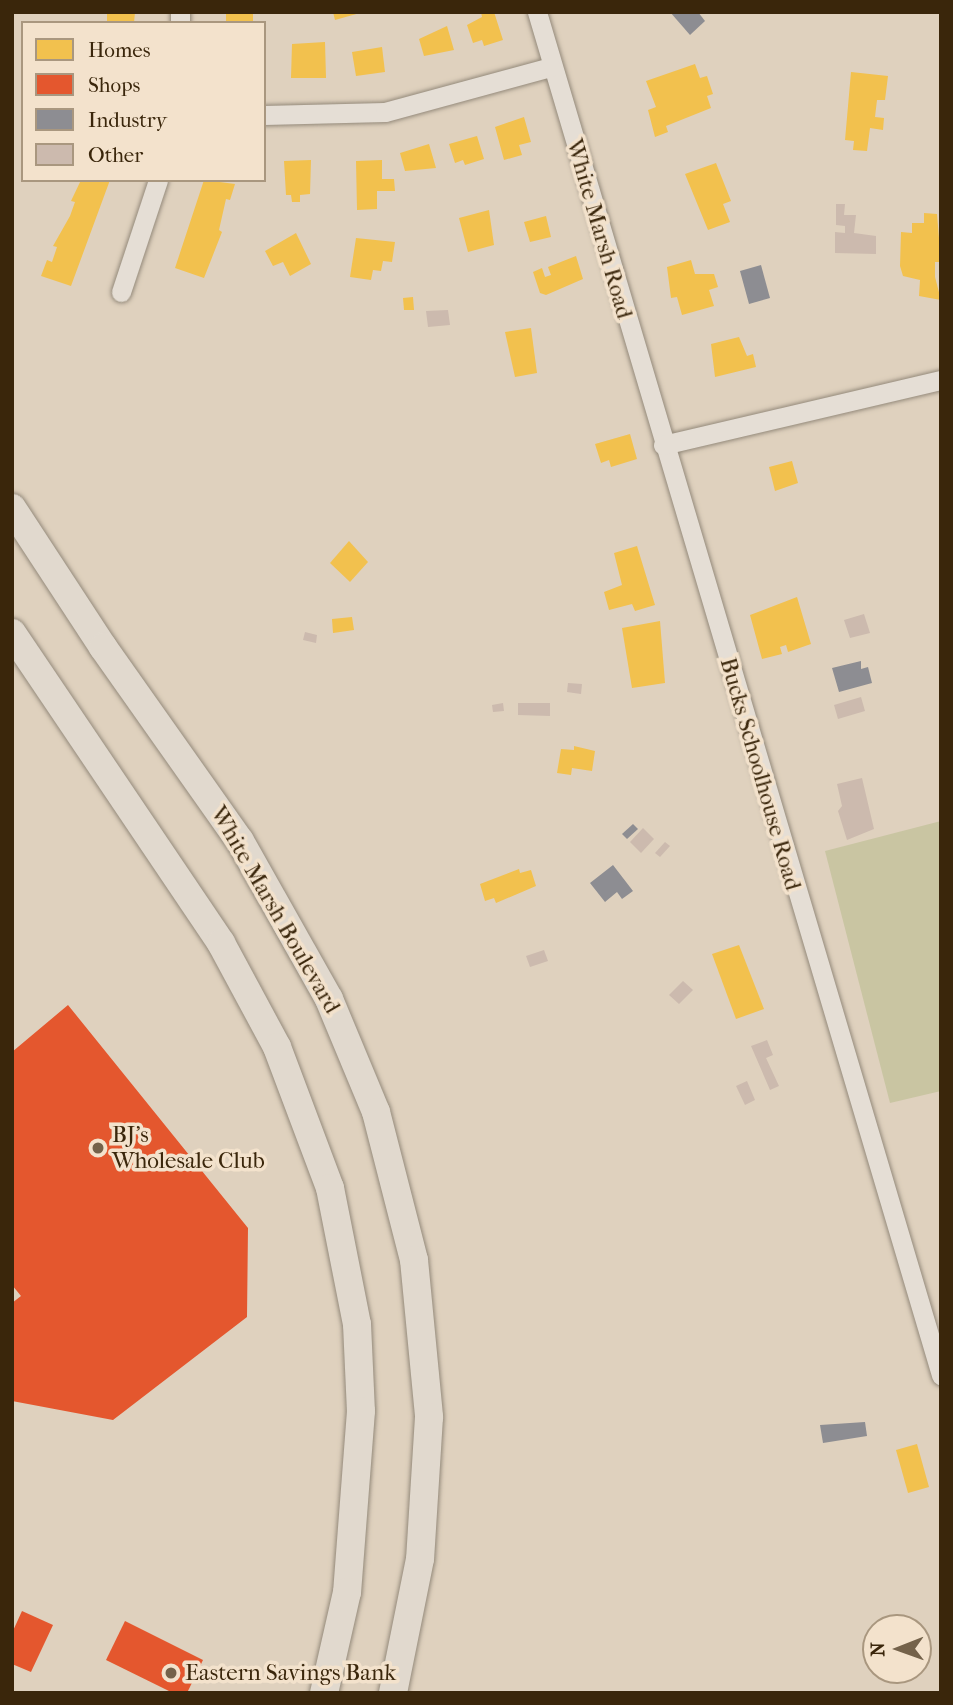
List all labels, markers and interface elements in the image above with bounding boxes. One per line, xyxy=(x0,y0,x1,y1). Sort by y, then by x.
legend xyxy=(21,21,266,182)
text: Homes xyxy=(88,38,150,62)
text: Shops xyxy=(88,73,140,97)
text: Industry xyxy=(88,108,167,132)
street label: White Marsh Road xyxy=(560,136,638,322)
text: Other xyxy=(88,143,143,167)
street label: Bucks Schoolhouse Road xyxy=(714,655,806,893)
street label: White Marsh Boulevard xyxy=(204,801,346,1019)
place label: BJ's Wholesale Club xyxy=(112,1121,265,1175)
marker: BJ's Wholesale Club xyxy=(90,1140,106,1156)
north arrow xyxy=(862,1614,932,1684)
text: N xyxy=(867,1642,889,1657)
place label: Eastern Savings Bank xyxy=(185,1659,396,1687)
marker: Eastern Savings Bank xyxy=(163,1665,179,1681)

